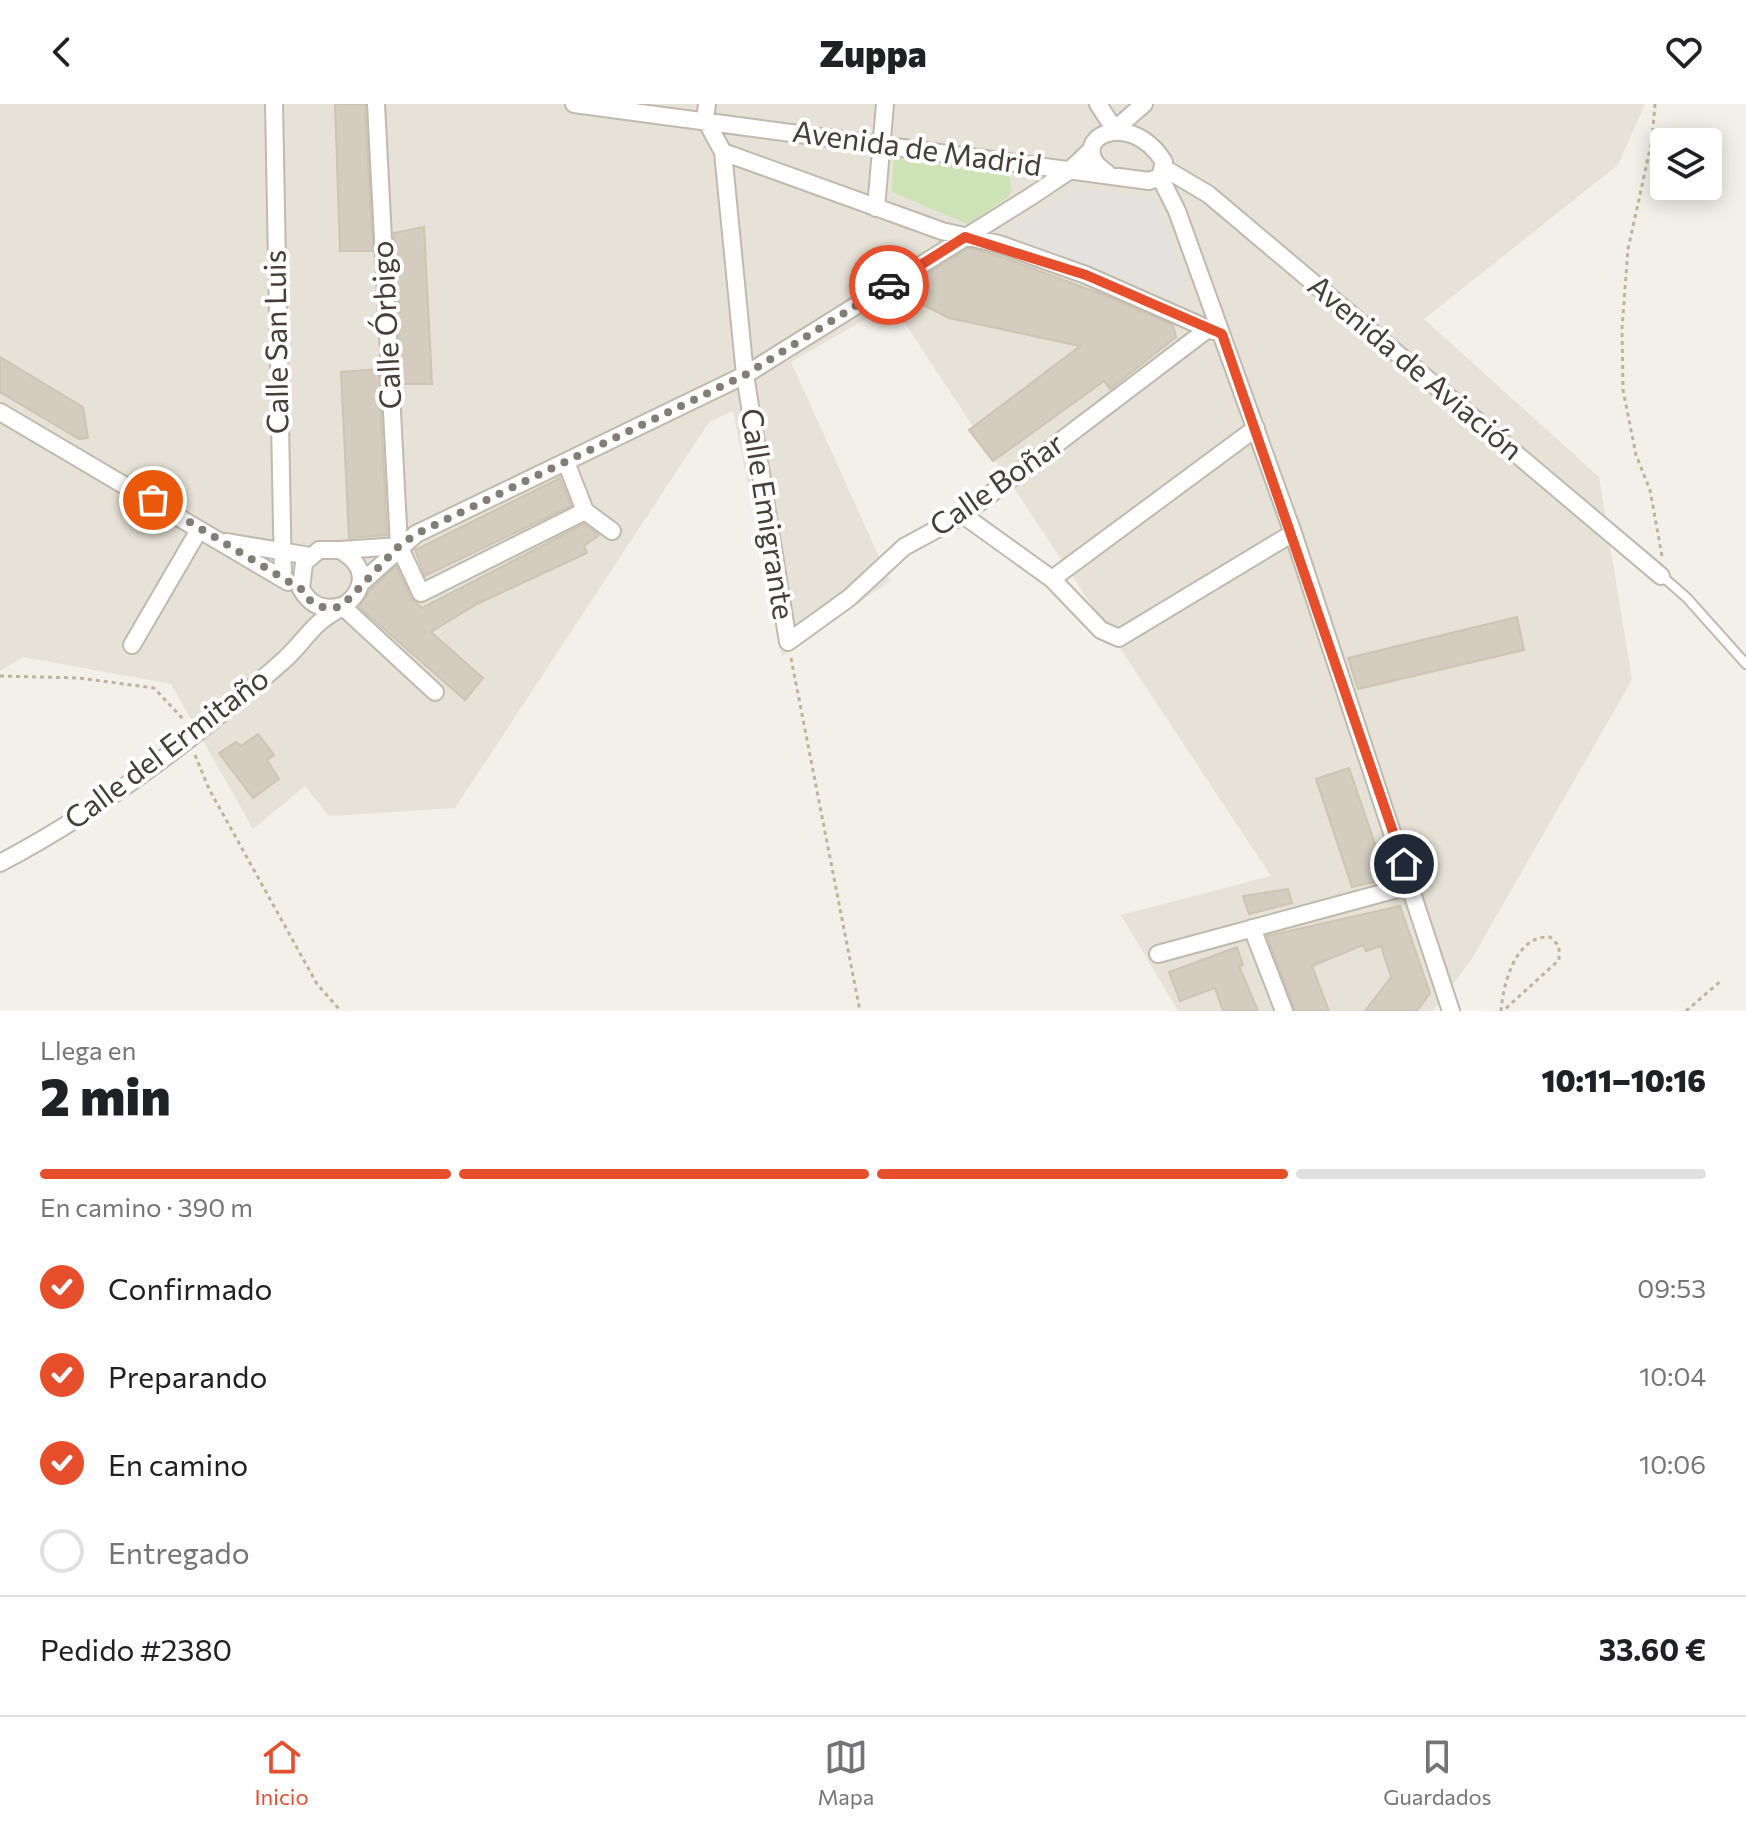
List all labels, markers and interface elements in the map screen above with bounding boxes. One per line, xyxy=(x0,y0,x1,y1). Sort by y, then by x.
icon: back xyxy=(40,30,84,74)
text: Zuppa xyxy=(819,30,927,74)
icon: heart xyxy=(1662,30,1706,74)
street label: Avenida de Madrid xyxy=(790,111,1044,182)
map controls xyxy=(1650,128,1722,200)
button: layers xyxy=(1650,128,1722,200)
street label: Calle Órbigo xyxy=(362,240,407,410)
courier xyxy=(849,245,929,325)
street label: Calle San Luis xyxy=(254,249,295,435)
icon: car xyxy=(867,263,911,307)
street label: Avenida de Aviación xyxy=(1302,266,1531,467)
street label: Calle Emigrante xyxy=(734,405,804,622)
street label: Calle Boñar xyxy=(921,423,1070,543)
pin xyxy=(119,466,187,534)
icon: bag xyxy=(131,478,175,522)
street label: Calle del Ermitaño xyxy=(56,658,275,836)
pin xyxy=(1370,830,1438,898)
icon: home xyxy=(1382,842,1426,886)
text: Llega en xyxy=(40,1034,136,1065)
text: 10:11–10:16 xyxy=(1541,1061,1706,1098)
text: 2 min xyxy=(40,1063,171,1127)
text: En camino · 390 m xyxy=(40,1191,253,1222)
icon: check xyxy=(40,1265,84,1309)
text: Confirmado xyxy=(108,1269,272,1306)
text: 09:53 xyxy=(1637,1272,1706,1303)
icon: check xyxy=(40,1353,84,1397)
text: Preparando xyxy=(108,1357,267,1394)
text: 10:04 xyxy=(1639,1360,1706,1391)
icon: check xyxy=(40,1441,84,1485)
text: En camino xyxy=(108,1445,248,1482)
text: 10:06 xyxy=(1639,1448,1706,1479)
text: Entregado xyxy=(108,1533,250,1570)
text: Pedido #2380 xyxy=(40,1630,232,1667)
text: 33.60 € xyxy=(1599,1630,1706,1667)
tab: Inicio xyxy=(254,1735,309,1810)
tab: Mapa xyxy=(818,1735,874,1810)
tab: Guardados xyxy=(1383,1735,1492,1810)

